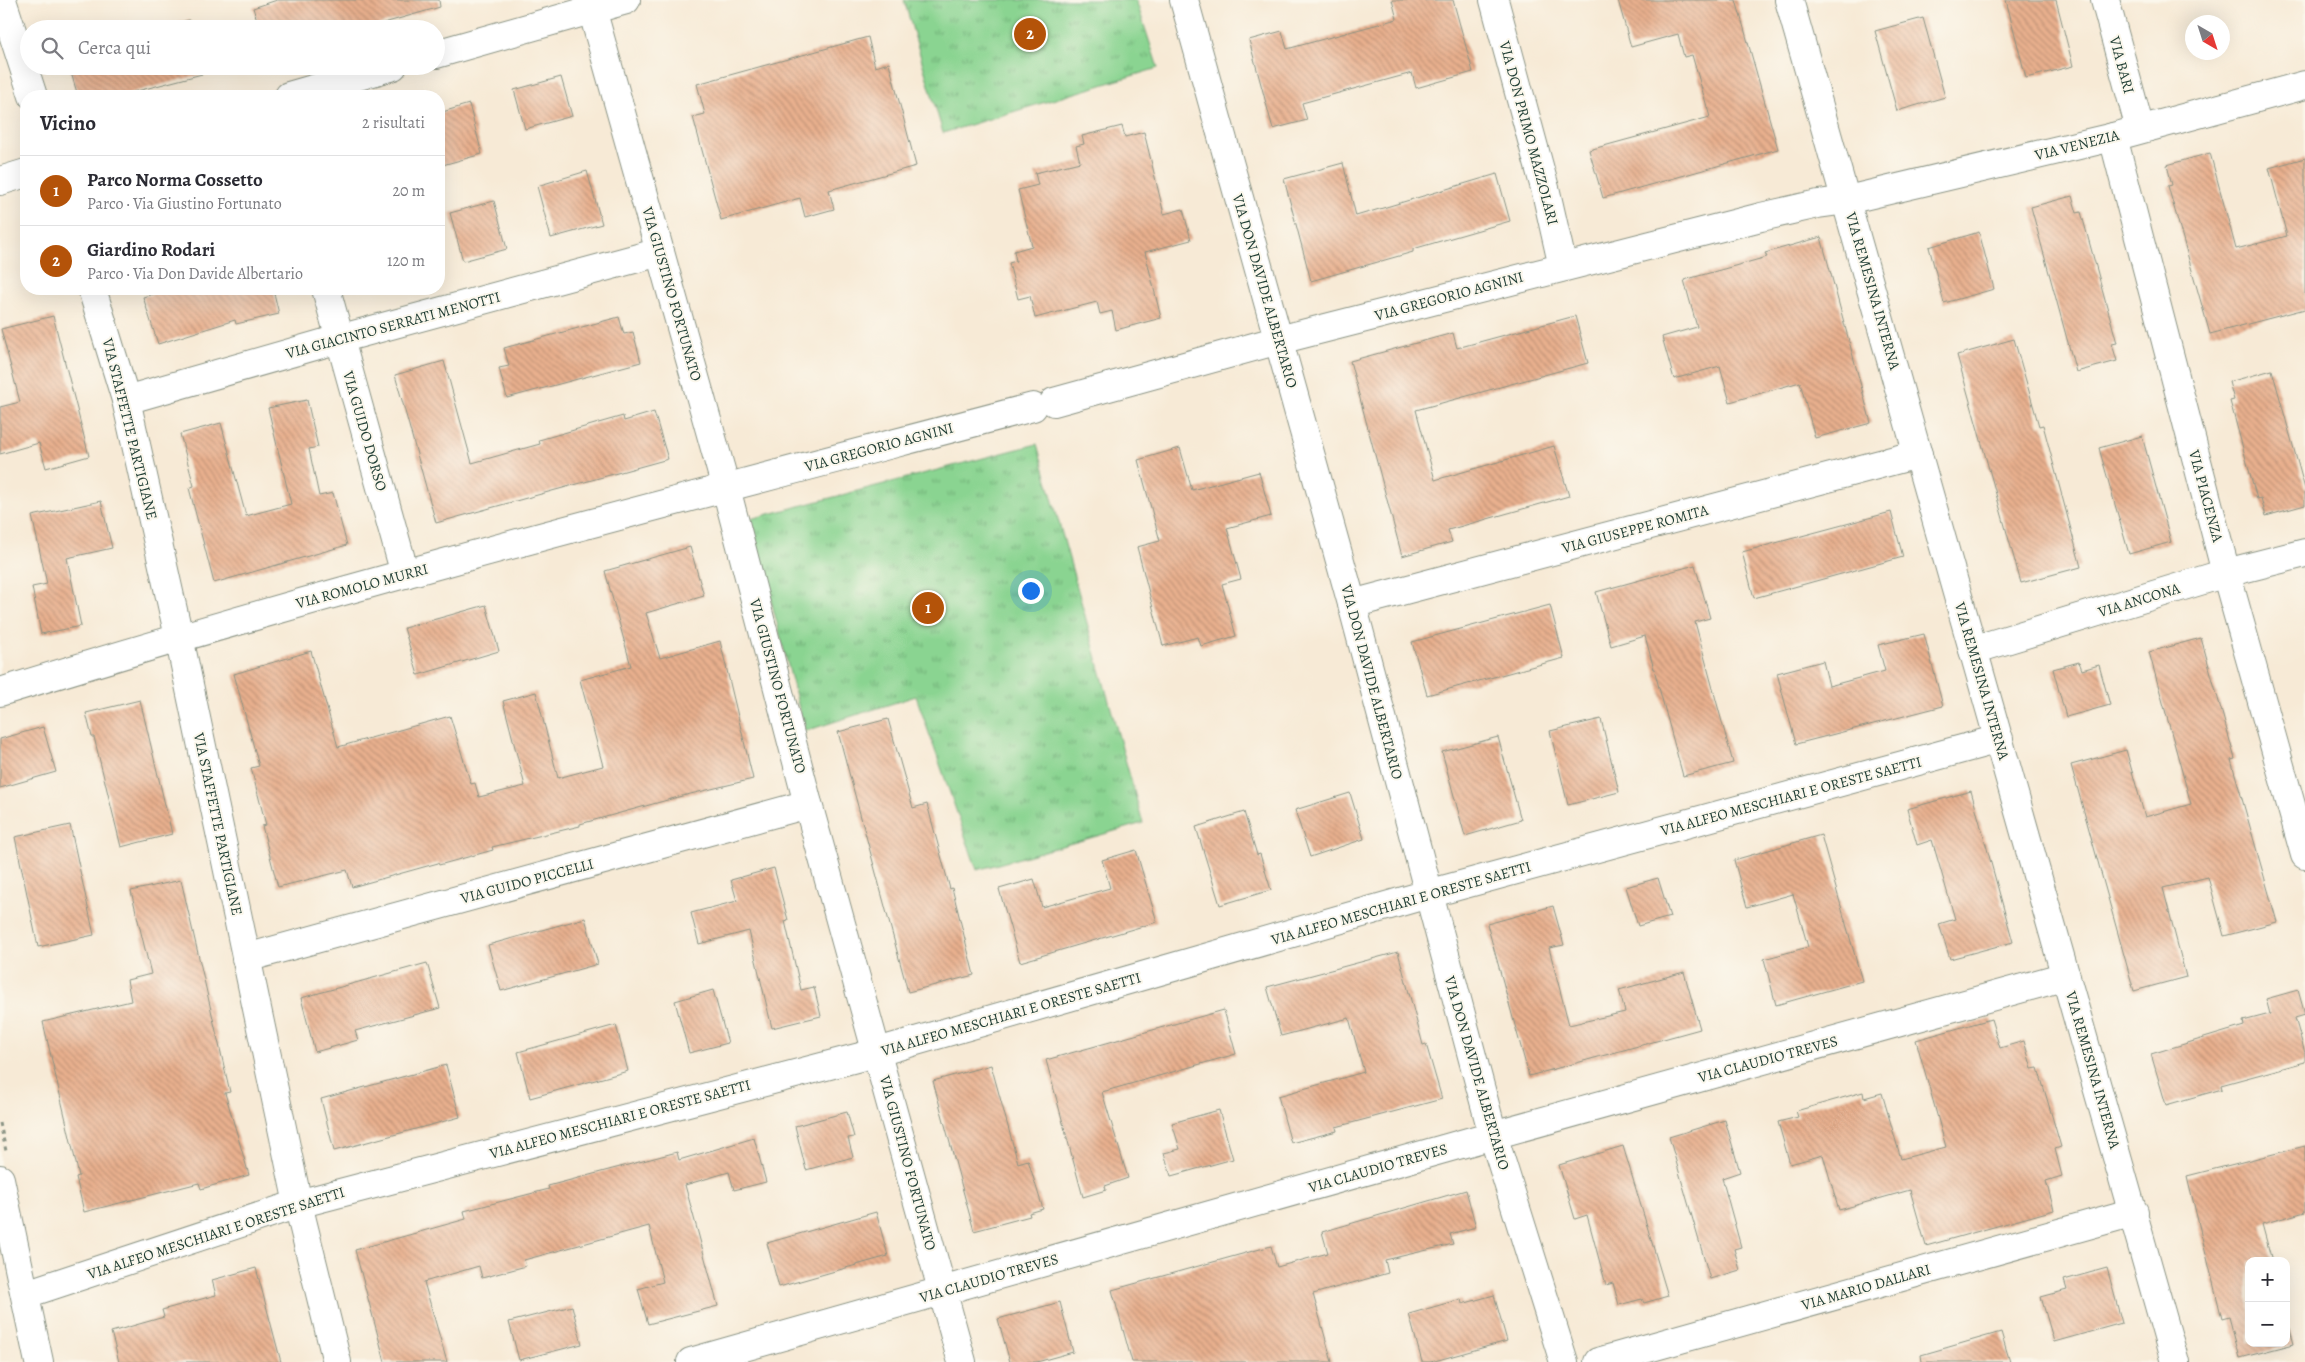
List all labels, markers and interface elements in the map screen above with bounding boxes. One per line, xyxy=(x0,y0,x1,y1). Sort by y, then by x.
pin: 2 xyxy=(1014,15,1046,53)
north arrow xyxy=(2185,15,2230,60)
search box xyxy=(20,20,445,75)
street label: VIA BARI xyxy=(2105,33,2139,96)
icon: search xyxy=(38,34,66,62)
text: Cerca qui xyxy=(78,35,151,61)
street label: VIA DON PRIMO MAZZOLARI xyxy=(1495,38,1563,227)
text: Vicino xyxy=(40,109,96,137)
text: 2 risultati xyxy=(362,112,425,134)
street label: VIA VENEZIA xyxy=(2032,125,2122,165)
text: Parco Norma Cossetto xyxy=(87,167,263,193)
text: 1 xyxy=(53,180,59,202)
text: 20 m xyxy=(392,180,425,202)
street label: VIA DON DAVIDE ALBERTARIO xyxy=(1227,191,1302,390)
text: Parco · Via Giustino Fortunato xyxy=(87,193,282,215)
street label: VIA GIUSTINO FORTUNATO xyxy=(637,204,706,383)
street label: VIA REMESINA INTERNA xyxy=(1841,209,1905,372)
text: Giardino Rodari xyxy=(87,237,215,263)
text: 2 xyxy=(52,250,60,272)
text: 120 m xyxy=(387,250,425,272)
text: Parco · Via Don Davide Albertario xyxy=(87,263,303,285)
street label: VIA GREGORIO AGNINI xyxy=(1371,267,1526,326)
street label: VIA GIACINTO SERRATI MENOTTI xyxy=(283,287,502,364)
street label: VIA STAFFETTE PARTIGIANE xyxy=(98,335,162,522)
street label: VIA GUIDO DORSO xyxy=(338,368,392,493)
street label: VIA GREGORIO AGNINI xyxy=(801,418,956,477)
street label: VIA PIACENZA xyxy=(2184,447,2228,545)
street label: VIA GIUSEPPE ROMITA xyxy=(1559,500,1711,558)
street label: VIA ROMOLO MURRI xyxy=(293,559,430,614)
your location xyxy=(1018,578,1044,604)
street label: VIA ANCONA xyxy=(2095,578,2183,622)
street label: VIA DON DAVIDE ALBERTARIO xyxy=(1336,581,1408,782)
pin: 1 xyxy=(912,589,944,627)
street label: VIA GIUSTINO FORTUNATO xyxy=(745,595,811,776)
street label: VIA REMESINA INTERNA xyxy=(1950,599,2014,762)
street label: VIA STAFFETTE PARTIGIANE xyxy=(189,730,247,917)
street label: VIA ALFEO MESCHIARI E ORESTE SAETTI xyxy=(1657,751,1924,841)
street label: VIA GUIDO PICCELLI xyxy=(457,854,596,909)
street label: VIA ALFEO MESCHIARI E ORESTE SAETTI xyxy=(1268,856,1533,950)
street label: VIA ALFEO MESCHIARI E ORESTE SAETTI xyxy=(878,967,1143,1061)
street label: VIA DON DAVIDE ALBERTARIO xyxy=(1439,973,1514,1172)
street label: VIA REMESINA INTERNA xyxy=(2061,988,2125,1151)
street label: VIA CLAUDIO TREVES xyxy=(1695,1031,1840,1088)
street label: VIA GIUSTINO FORTUNATO xyxy=(875,1072,941,1253)
street label: VIA ALFEO MESCHIARI E ORESTE SAETTI xyxy=(486,1074,753,1164)
street label: VIA CLAUDIO TREVES xyxy=(1305,1139,1450,1198)
street label: VIA ALFEO MESCHIARI E ORESTE SAETTI xyxy=(84,1182,347,1284)
street label: VIA CLAUDIO TREVES xyxy=(916,1249,1061,1308)
map controls xyxy=(2245,1257,2290,1347)
button: + xyxy=(2245,1257,2290,1302)
street label: VIA MARIO DALLARI xyxy=(1798,1259,1933,1315)
button: − xyxy=(2245,1302,2290,1347)

